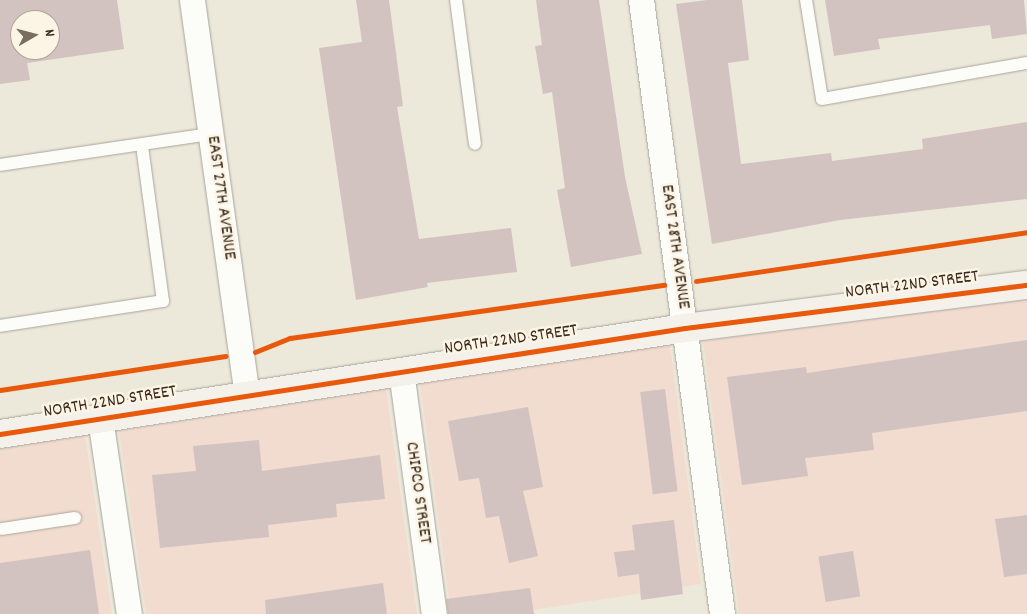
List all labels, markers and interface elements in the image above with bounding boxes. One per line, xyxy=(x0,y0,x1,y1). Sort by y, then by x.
north arrow xyxy=(10,10,60,60)
text: N xyxy=(38,28,59,38)
street label: EAST 27TH AVENUE xyxy=(201,135,239,261)
street label: EAST 28TH AVENUE xyxy=(655,183,693,311)
street label: NORTH 22ND STREET xyxy=(844,267,980,305)
street label: NORTH 22ND STREET xyxy=(443,321,579,361)
street label: NORTH 22ND STREET xyxy=(42,382,178,424)
street label: CHIPCO STREET xyxy=(399,441,435,545)

